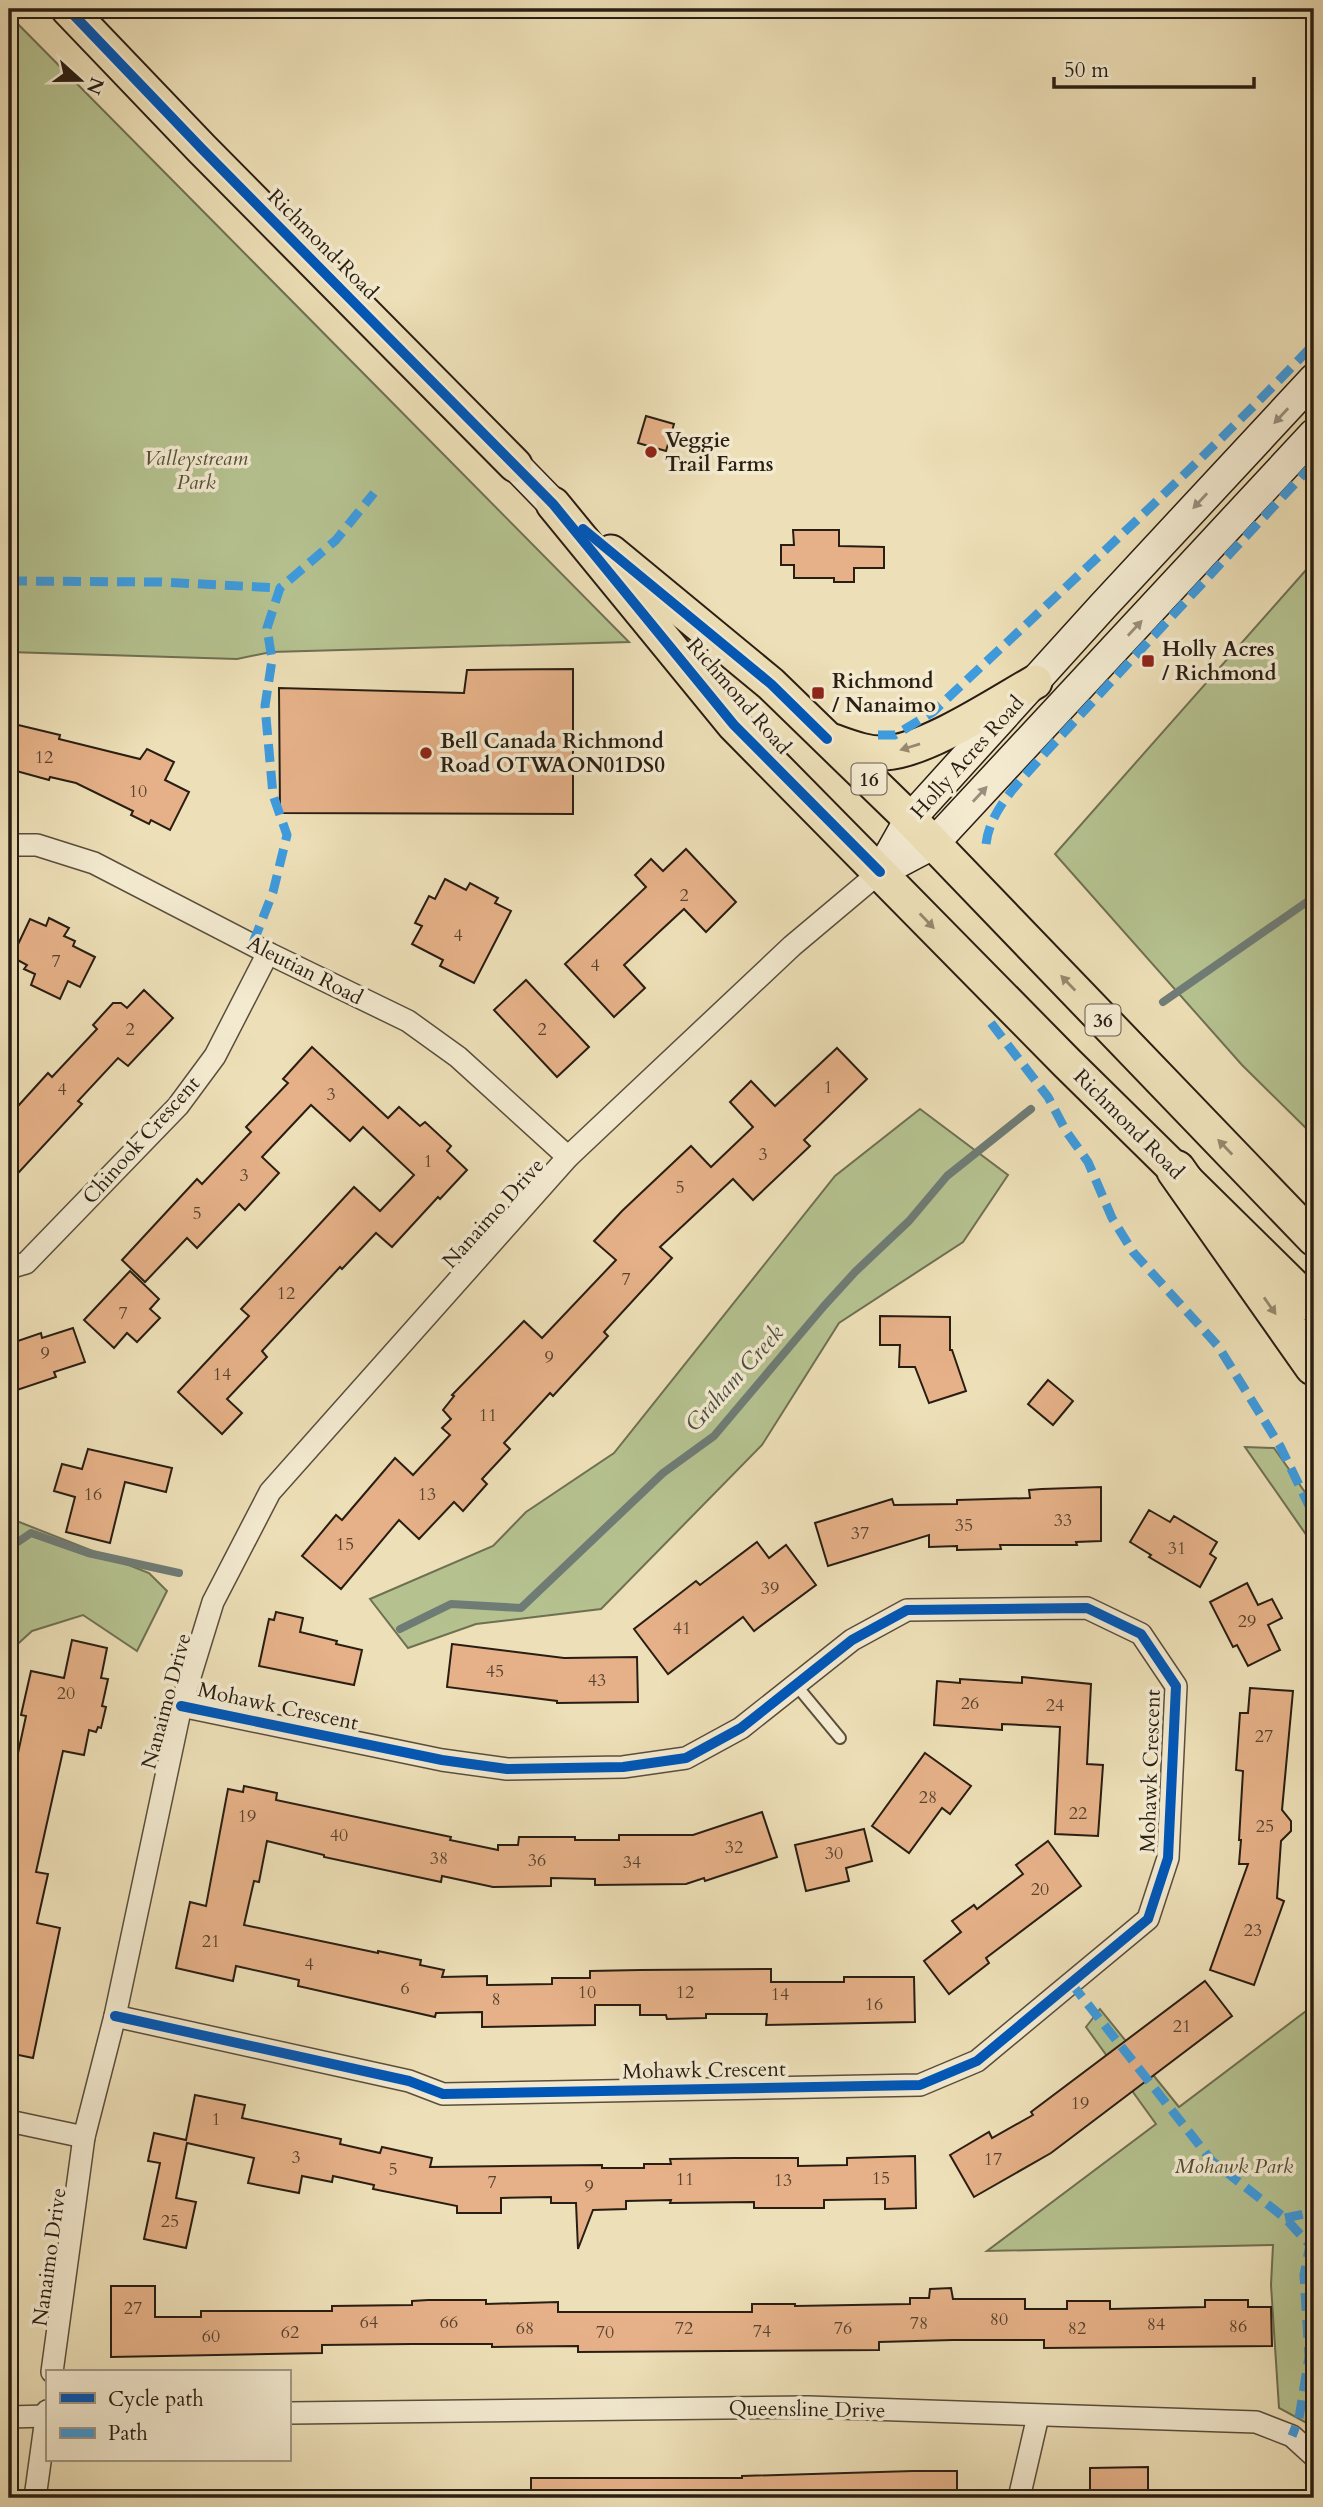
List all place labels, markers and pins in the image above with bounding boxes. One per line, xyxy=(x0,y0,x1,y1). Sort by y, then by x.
place label: Veggie Trail Farms xyxy=(665,426,774,479)
marker: Veggie Trail Farms xyxy=(643,444,659,460)
place label: Holly Acres / Richmond xyxy=(1162,635,1277,688)
marker: Holly Acres / Richmond xyxy=(1140,653,1156,669)
place label: Richmond / Nanaimo xyxy=(832,667,936,720)
marker: Richmond / Nanaimo xyxy=(810,685,826,701)
place label: Bell Canada Richmond Road OTWAON01DS0 xyxy=(440,727,665,780)
marker: Bell Canada Richmond Road OTWAON01DS0 xyxy=(418,745,434,761)

